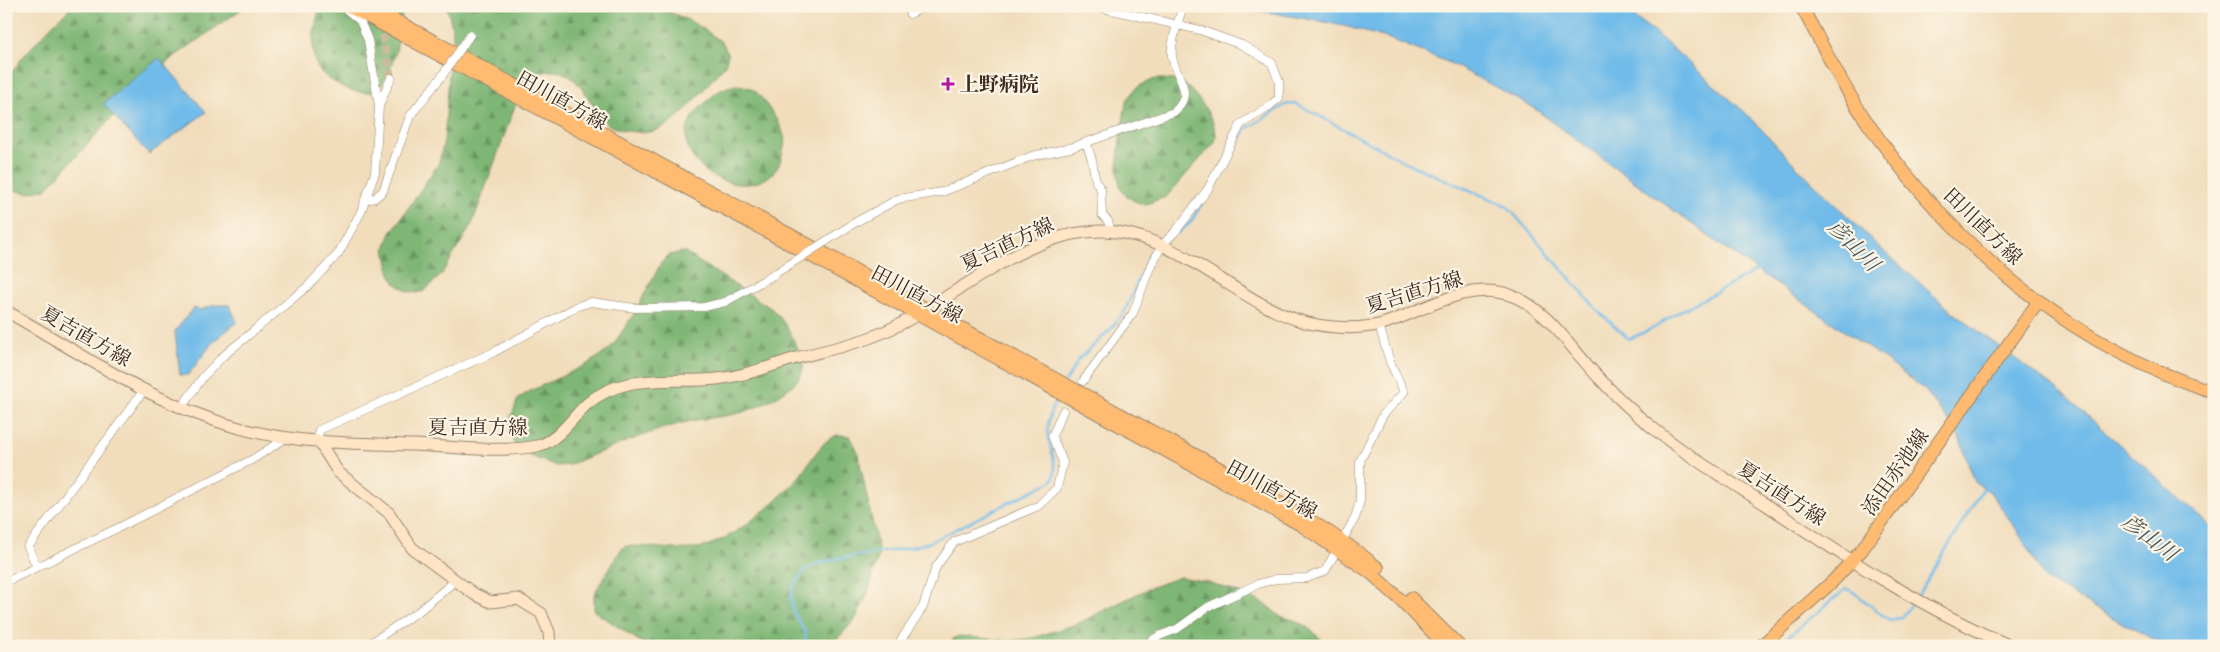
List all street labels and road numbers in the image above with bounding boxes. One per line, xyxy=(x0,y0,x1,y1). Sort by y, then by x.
street label: 田川直方線 xyxy=(512,64,612,136)
street label: 田川直方線 xyxy=(1938,182,2028,270)
street label: 夏吉直方線 xyxy=(956,211,1058,277)
street label: 田川直方線 xyxy=(867,259,967,329)
street label: 夏吉直方線 xyxy=(1362,265,1466,319)
street label: 夏吉直方線 xyxy=(36,300,136,372)
street label: 夏吉直方線 xyxy=(428,414,528,440)
street label: 添田赤池線 xyxy=(1856,424,1934,520)
street label: 田川直方線 xyxy=(1222,453,1322,525)
street label: 夏吉直方線 xyxy=(1733,455,1831,531)

